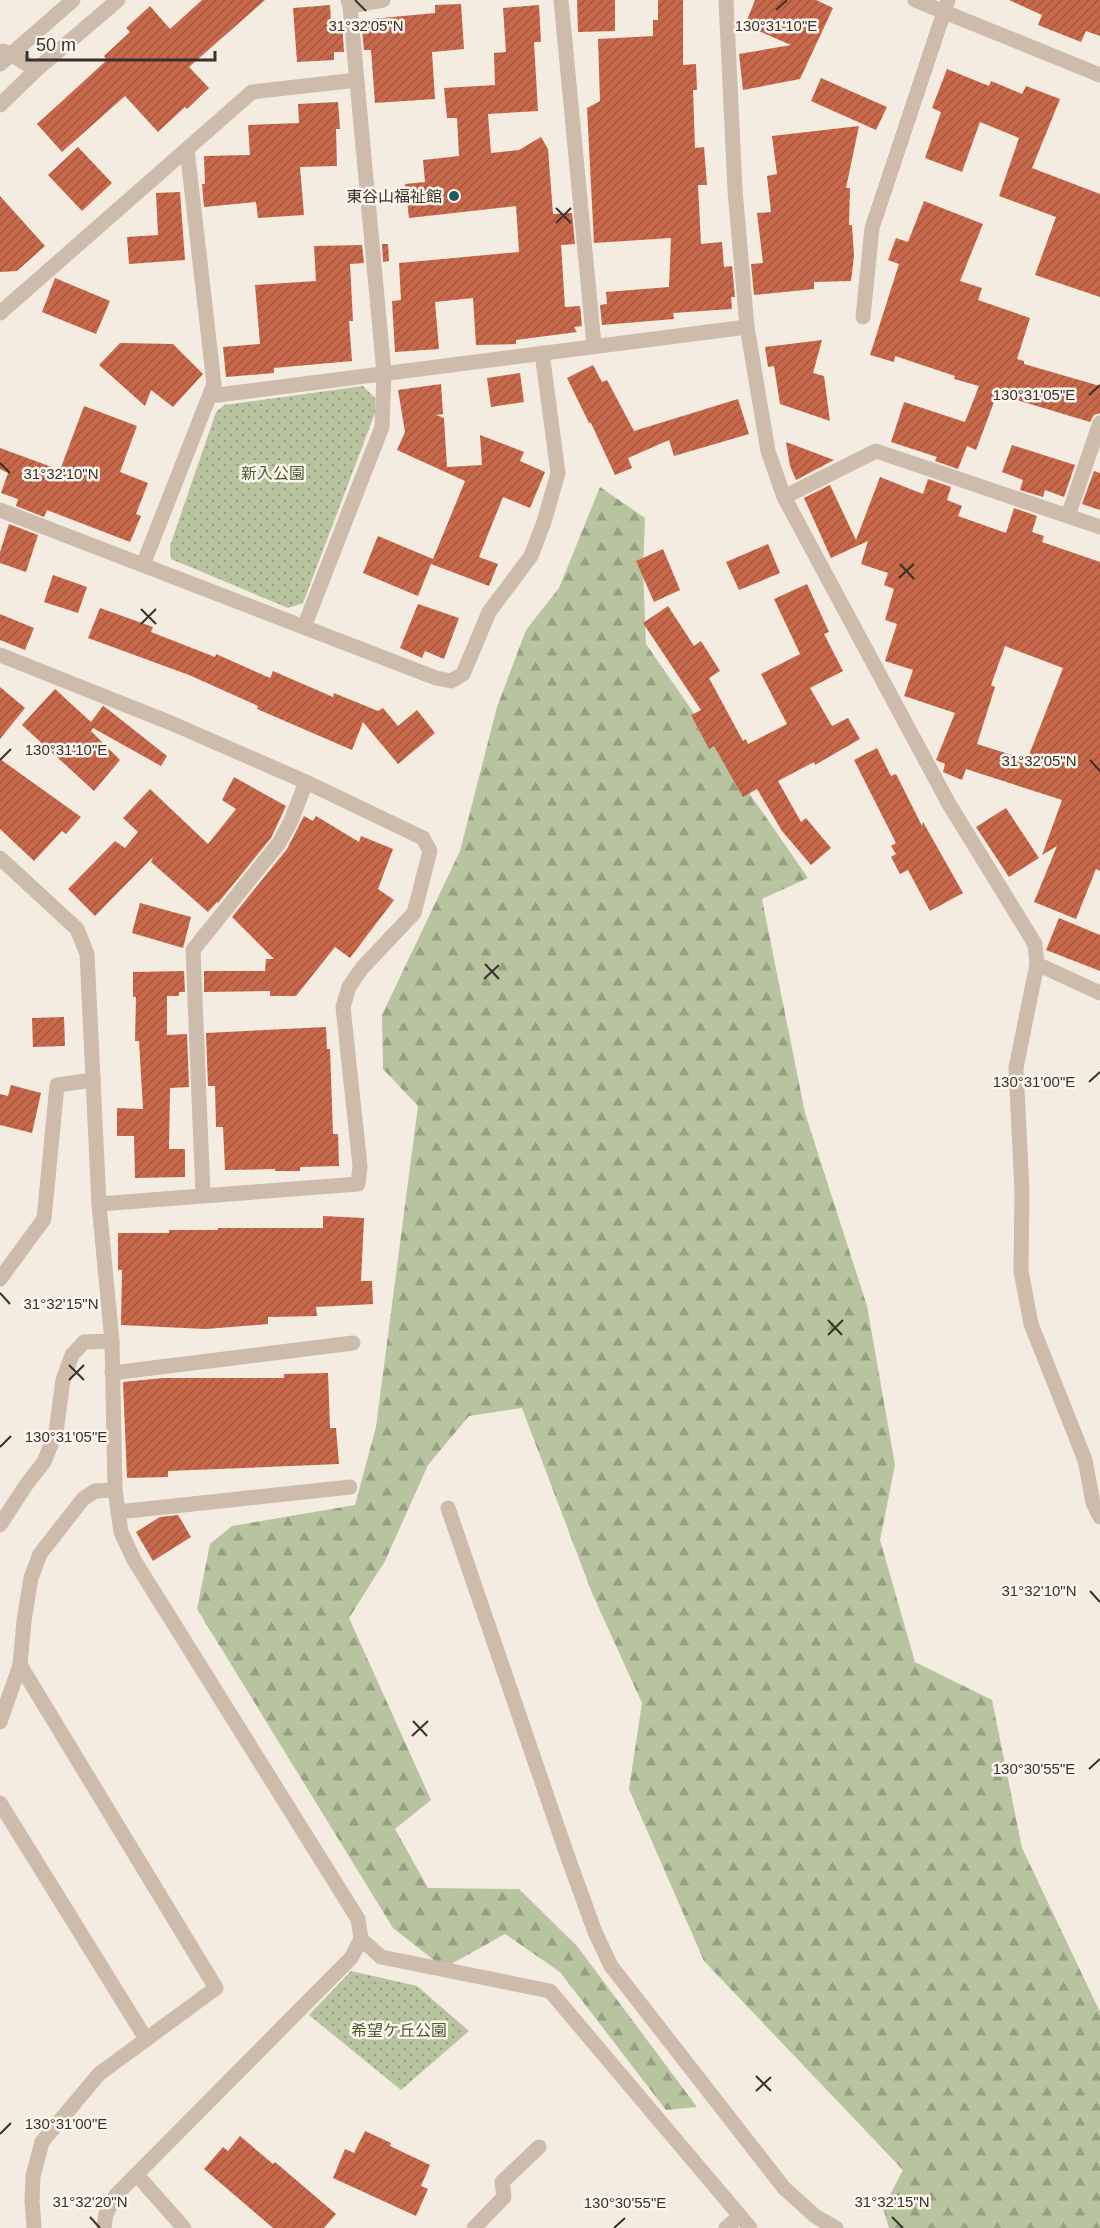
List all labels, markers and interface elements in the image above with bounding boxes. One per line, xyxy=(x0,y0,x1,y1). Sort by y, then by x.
text: 31°32'05"N xyxy=(328,17,404,34)
text: 130°31'10"E xyxy=(735,17,817,34)
scale bar xyxy=(27,24,214,62)
text: 50 m xyxy=(36,35,76,55)
place label: 東谷山福祉館 xyxy=(346,188,442,205)
marker: 東谷山福祉館 xyxy=(447,189,461,203)
text: 130°31'05"E xyxy=(993,386,1075,403)
text: 31°32'10"N xyxy=(23,465,99,482)
park label: 新入公園 xyxy=(241,465,305,482)
text: 130°31'10"E xyxy=(25,741,107,758)
text: 31°32'05"N xyxy=(1001,752,1077,769)
text: 130°31'00"E xyxy=(993,1073,1075,1090)
text: 31°32'15"N xyxy=(23,1295,99,1312)
text: 130°31'05"E xyxy=(25,1428,107,1445)
text: 31°32'10"N xyxy=(1001,1582,1077,1599)
text: 130°30'55"E xyxy=(993,1760,1075,1777)
park label: 希望ケ丘公園 xyxy=(351,2022,447,2039)
text: 130°31'00"E xyxy=(25,2115,107,2132)
text: 31°32'20"N xyxy=(52,2193,128,2210)
text: 31°32'15"N xyxy=(854,2193,930,2210)
text: 130°30'55"E xyxy=(584,2194,666,2211)

